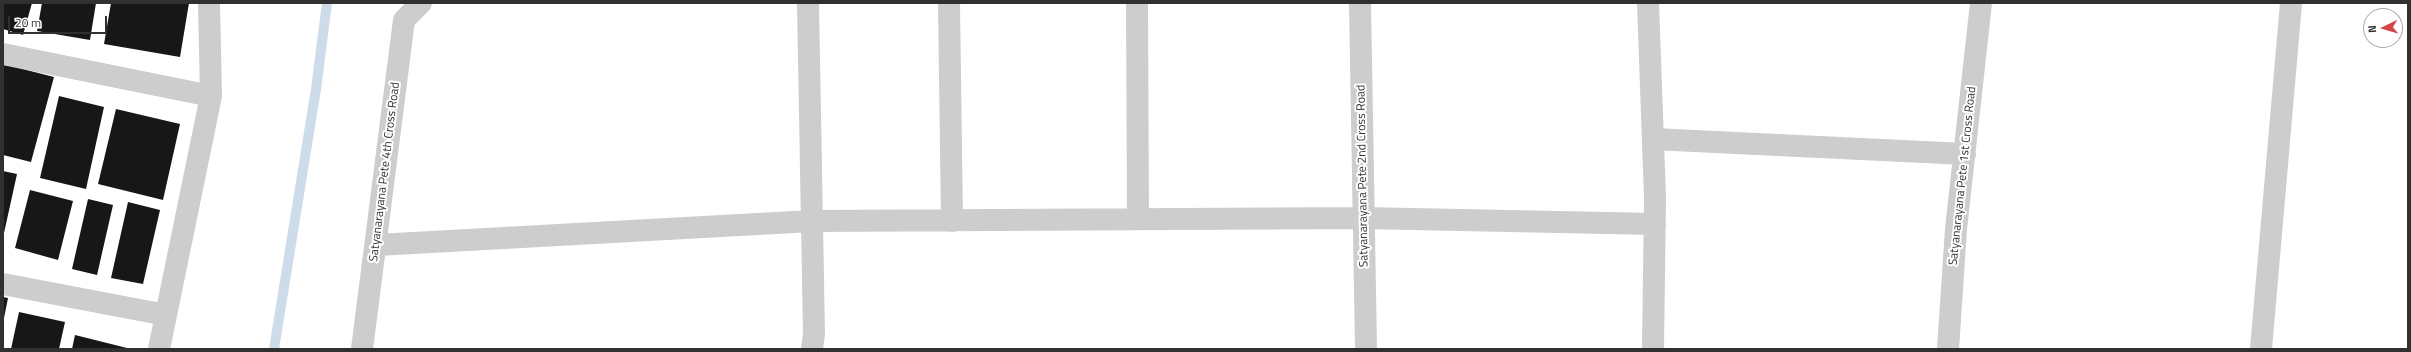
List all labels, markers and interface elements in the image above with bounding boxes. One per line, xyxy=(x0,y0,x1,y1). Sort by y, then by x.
scale bar xyxy=(10,8,109,34)
north arrow xyxy=(2363,8,2403,48)
text: 20 m xyxy=(15,13,41,32)
text: N xyxy=(2364,24,2380,33)
street label: Satyanarayana Pete 4th Cross Road xyxy=(367,82,403,262)
street label: Satyanarayana Pete 2nd Cross Road xyxy=(1354,85,1372,267)
street label: Satyanarayana Pete 1st Cross Road xyxy=(1946,86,1980,266)

